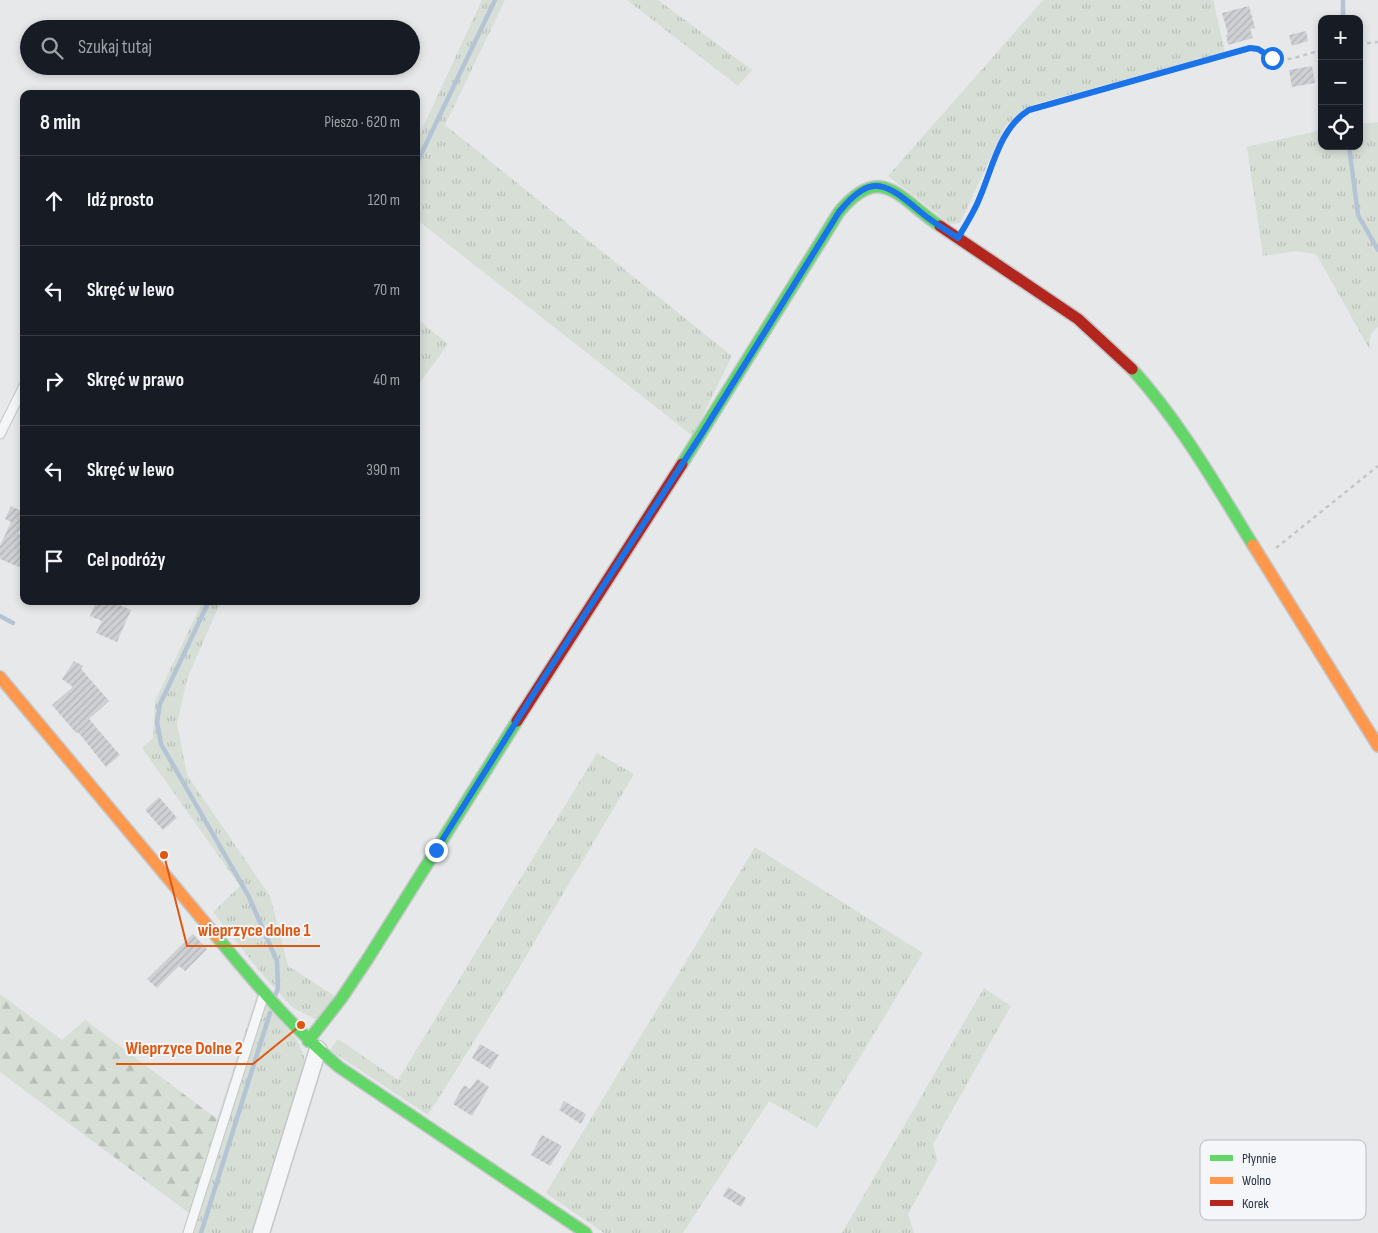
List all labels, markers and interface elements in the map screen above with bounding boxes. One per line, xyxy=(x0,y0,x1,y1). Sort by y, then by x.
map controls xyxy=(1318,15,1363,150)
button: + xyxy=(1318,15,1363,60)
search box xyxy=(20,20,420,75)
icon: search xyxy=(38,34,66,62)
text: Szukaj tutaj xyxy=(78,36,152,59)
route start xyxy=(1261,47,1284,70)
button: − xyxy=(1318,60,1363,105)
button: locate xyxy=(1318,105,1363,150)
text: 8 min xyxy=(40,110,81,135)
text: Pieszo · 620 m xyxy=(324,113,400,132)
icon: ahead xyxy=(40,187,68,215)
text: Idź prosto xyxy=(87,189,154,212)
text: 120 m xyxy=(368,191,400,210)
icon: left xyxy=(40,277,68,305)
text: Skręć w lewo xyxy=(87,279,174,302)
text: 70 m xyxy=(374,281,400,300)
icon: right xyxy=(40,367,68,395)
text: Skręć w prawo xyxy=(87,369,184,392)
text: 40 m xyxy=(373,371,400,390)
icon: left xyxy=(40,457,68,485)
text: Skręć w lewo xyxy=(87,459,174,482)
text: 390 m xyxy=(366,461,400,480)
icon: arrive xyxy=(40,547,68,575)
text: Cel podróży xyxy=(87,549,165,572)
route end xyxy=(425,839,448,862)
callout: wieprzyce dolne 1 xyxy=(187,913,320,946)
text: wieprzyce dolne 1 xyxy=(198,920,311,941)
callout: Wieprzyce Dolne 2 xyxy=(116,1031,253,1064)
text: Wieprzyce Dolne 2 xyxy=(125,1038,243,1059)
legend xyxy=(1200,1140,1366,1220)
text: Płynnie xyxy=(1242,1150,1276,1167)
text: Wolno xyxy=(1242,1172,1271,1189)
text: Korek xyxy=(1242,1195,1269,1212)

